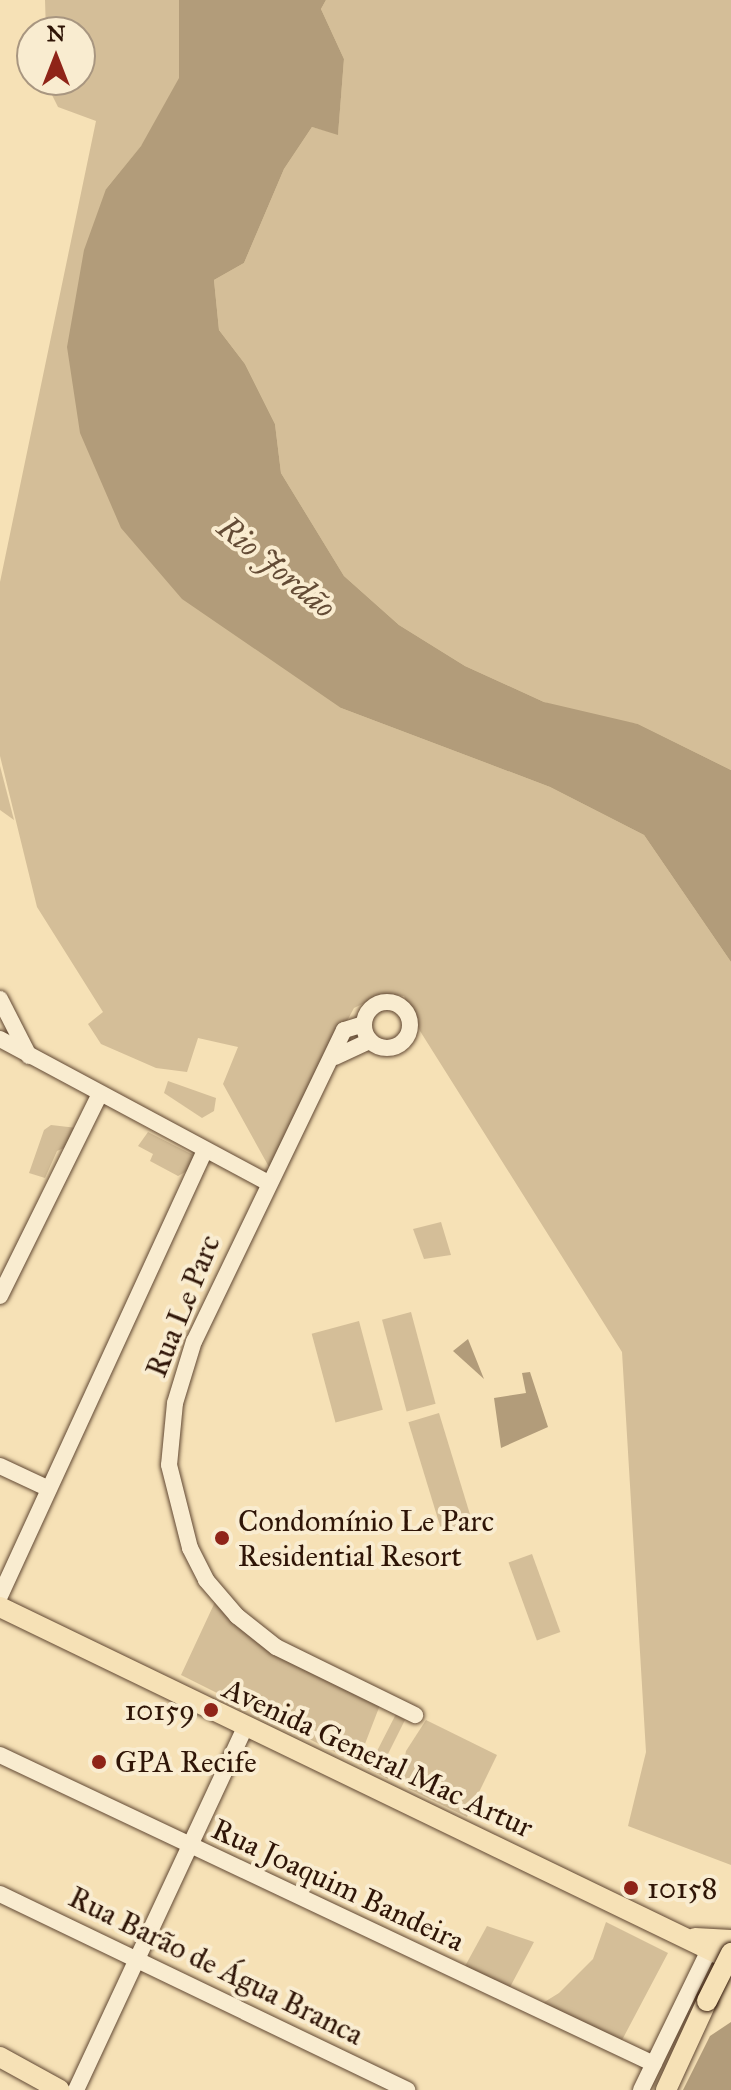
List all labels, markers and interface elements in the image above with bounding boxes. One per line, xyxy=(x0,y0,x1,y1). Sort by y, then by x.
north arrow xyxy=(16,16,96,96)
text: N xyxy=(47,20,65,47)
water label: Rio Jordão xyxy=(209,509,343,627)
street label: Rua Le Parc xyxy=(138,1230,228,1382)
place label: Condomínio Le Parc Residential Resort xyxy=(238,1503,494,1574)
marker: Condomínio Le Parc Residential Resort xyxy=(213,1529,231,1547)
street label: Avenida General Mac Artur xyxy=(217,1670,539,1846)
place label: 10159 xyxy=(124,1692,195,1728)
marker: 10159 xyxy=(202,1701,220,1719)
place label: GPA Recife xyxy=(115,1744,257,1780)
marker: GPA Recife xyxy=(90,1753,108,1771)
street label: Rua Joaquim Bandeira xyxy=(206,1811,470,1959)
place label: 10158 xyxy=(647,1870,717,1906)
street label: Rua Barão de Água Branca xyxy=(63,1879,369,2053)
marker: 10158 xyxy=(622,1879,640,1897)

